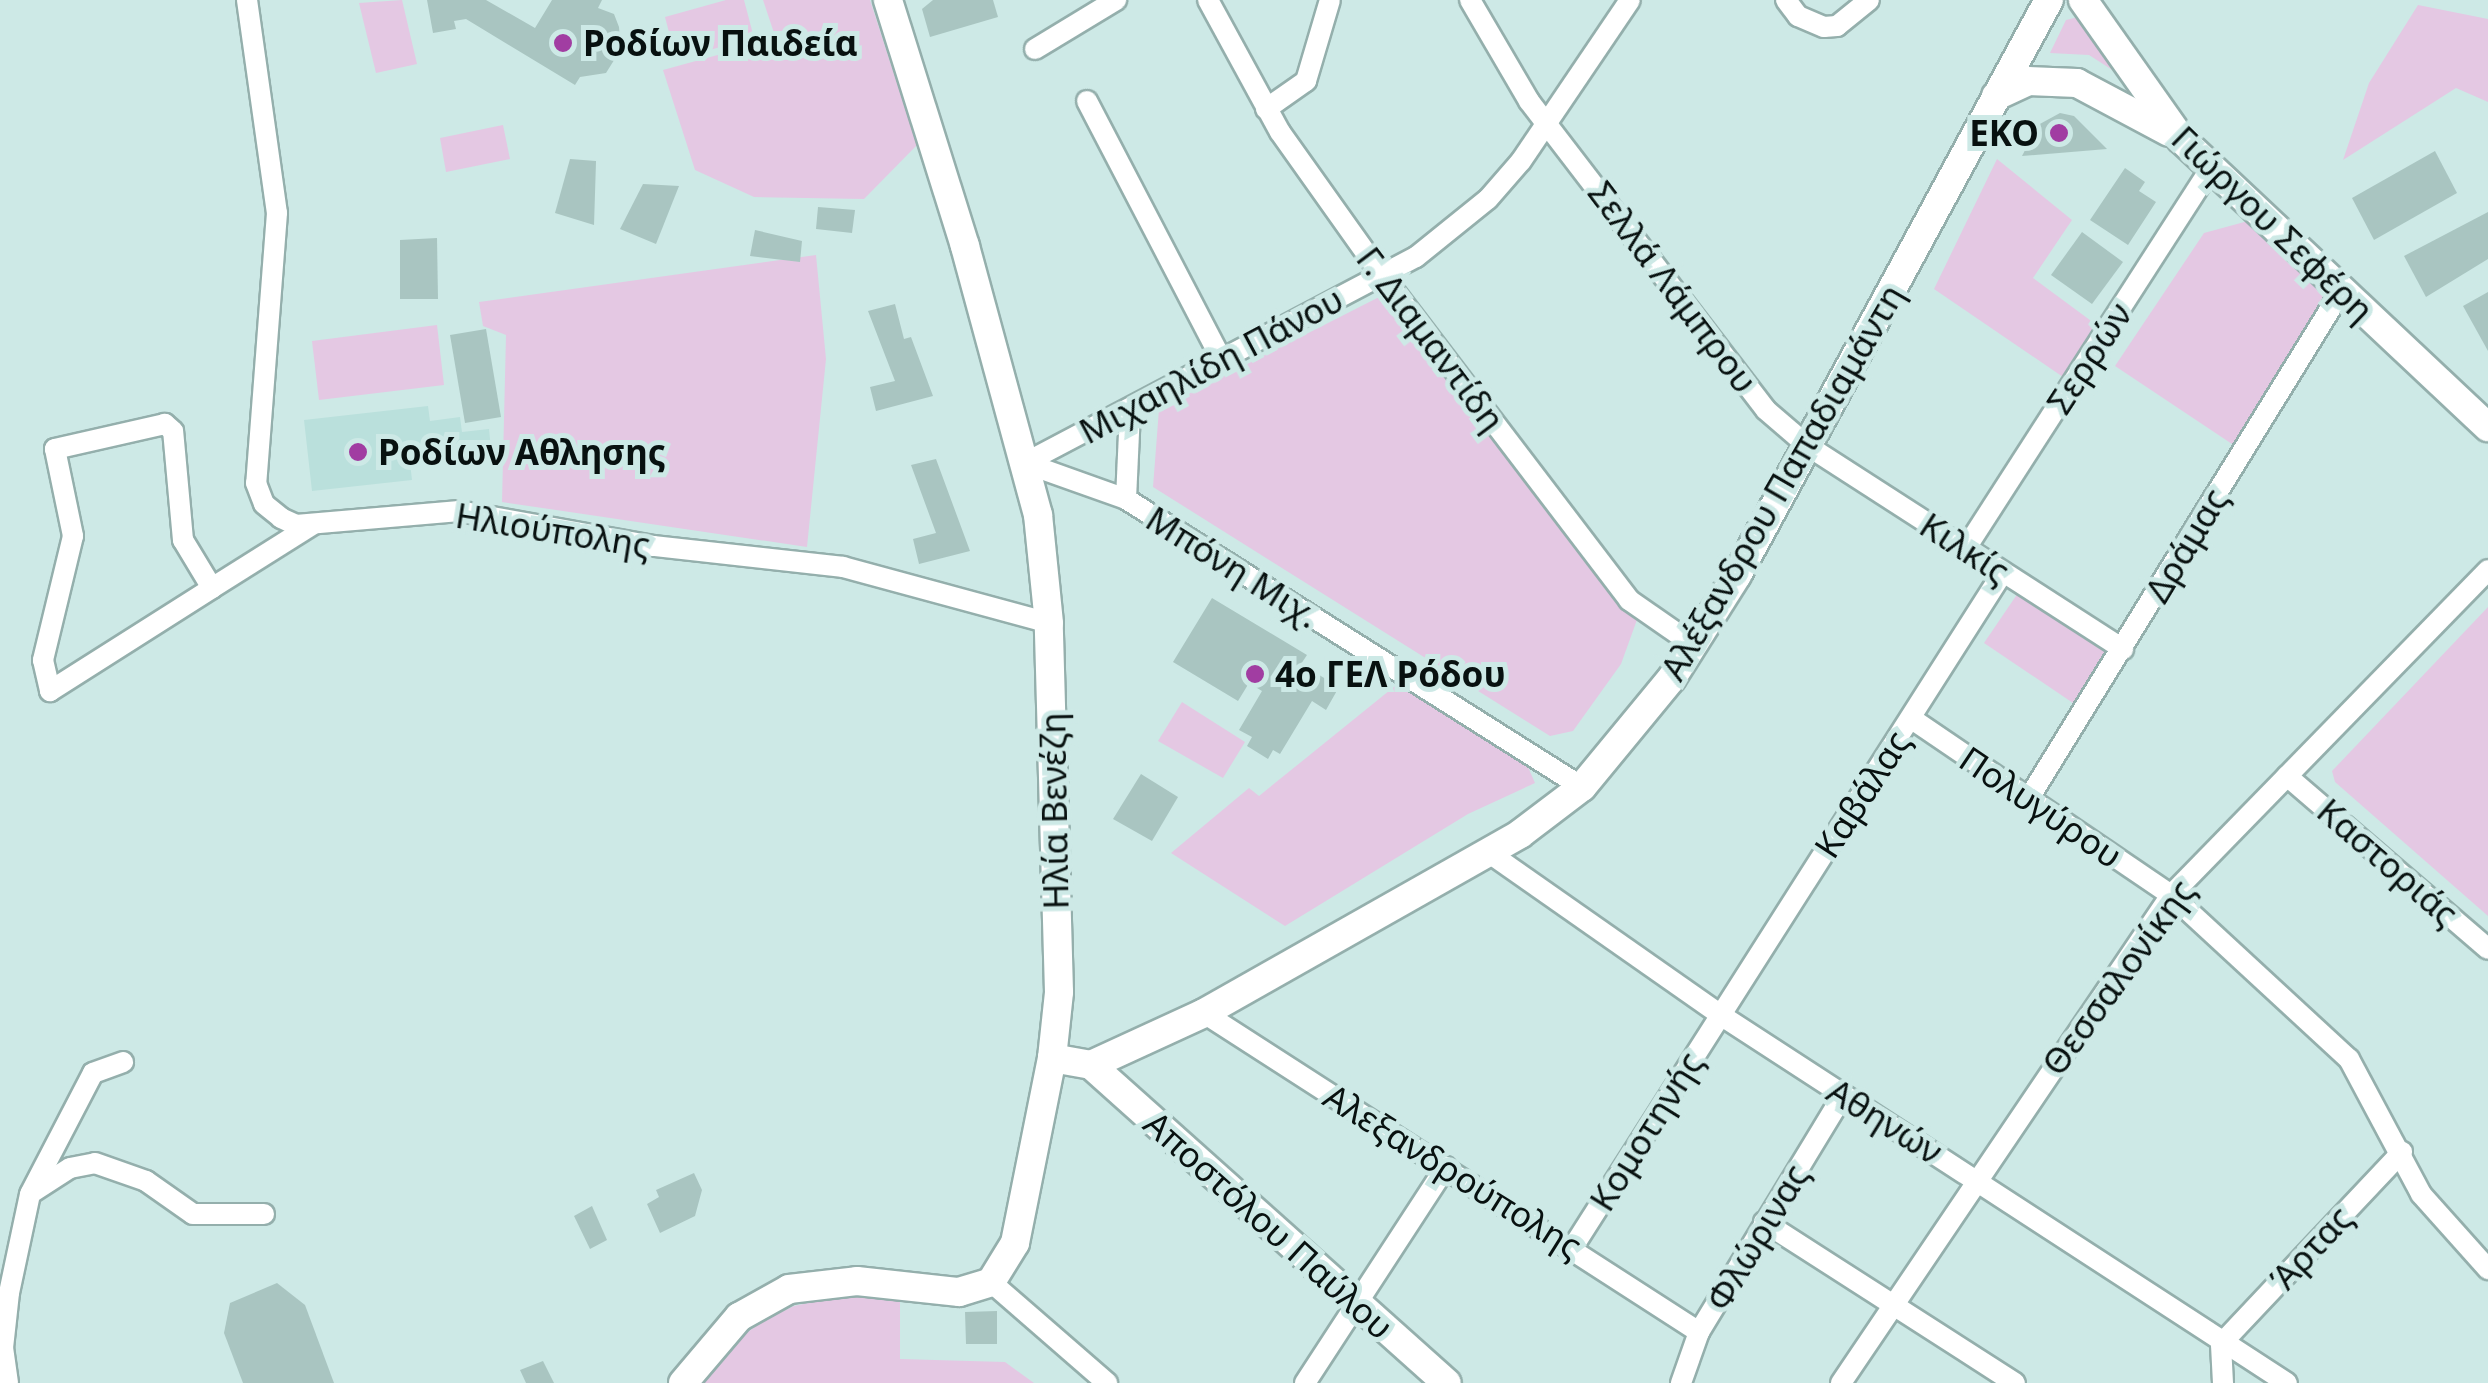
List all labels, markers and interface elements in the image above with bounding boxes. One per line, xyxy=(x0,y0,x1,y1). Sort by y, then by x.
place label: Ροδίων Παιδεία xyxy=(583,22,858,64)
marker: Ροδίων Παιδεία xyxy=(552,32,574,54)
place label: EKO xyxy=(1969,112,2039,154)
street label: Γιώργου Σεφέρη xyxy=(2163,117,2383,331)
marker: EKO xyxy=(2048,122,2070,144)
street label: Σελλά Λάμπρου xyxy=(1580,173,1766,401)
street label: Γ. Διαμαντίδη xyxy=(1348,239,1514,439)
street label: Αλέξανδρου Παπαδιαμάντη xyxy=(1651,277,1913,687)
street label: Μιχαηλίδη Πάνου xyxy=(1072,278,1350,452)
street label: Σερρών xyxy=(2038,295,2140,421)
place label: Ροδίων Αθλησης xyxy=(378,431,666,473)
marker: Ροδίων Αθλησης xyxy=(347,441,369,463)
street label: Δράμας xyxy=(2136,481,2236,609)
street label: Ηλιούπολης xyxy=(453,494,653,566)
street label: Μπόνη Μιχ. xyxy=(1139,497,1327,637)
street label: Κιλκίς xyxy=(1912,504,2018,592)
place label: 4ο ΓΕΛ Ρόδου xyxy=(1275,653,1506,695)
marker: 4ο ΓΕΛ Ρόδου xyxy=(1244,663,1266,685)
street label: Ηλία Βενέζη xyxy=(1031,712,1077,910)
street label: Καβάλας xyxy=(1805,723,1919,865)
street label: Πολυγύρου xyxy=(1952,737,2130,877)
street label: Καστοριάς xyxy=(2309,790,2467,934)
street label: Θεσσαλονίκης xyxy=(2033,871,2203,1083)
street label: Κομοτηνής xyxy=(1581,1044,1711,1218)
street label: Αθηνών xyxy=(1820,1069,1950,1173)
street label: Αλεξανδρούπολης xyxy=(1316,1075,1590,1267)
street label: Αποστόλου Παύλου xyxy=(1136,1102,1402,1348)
street label: Φλώρινας xyxy=(1697,1156,1817,1318)
street label: Άρτας xyxy=(2261,1197,2361,1299)

